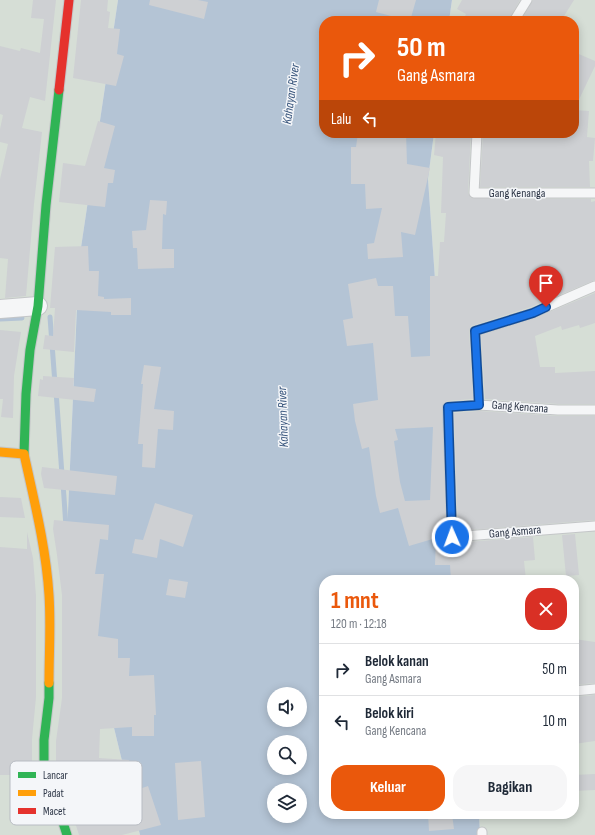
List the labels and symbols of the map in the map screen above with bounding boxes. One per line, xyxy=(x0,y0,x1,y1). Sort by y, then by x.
water label: Kahayan River xyxy=(279,61,303,125)
street label: Gang Kenanga xyxy=(489,186,546,201)
pin xyxy=(529,266,563,307)
water label: Kahayan River xyxy=(274,385,292,448)
street label: Gang Kencana xyxy=(491,398,549,416)
position arrow xyxy=(431,516,473,558)
street label: Gang Asmara xyxy=(488,522,542,542)
legend xyxy=(10,761,142,825)
text: Lancar xyxy=(43,769,68,782)
text: Padat xyxy=(43,787,65,800)
text: Macet xyxy=(43,805,67,818)

